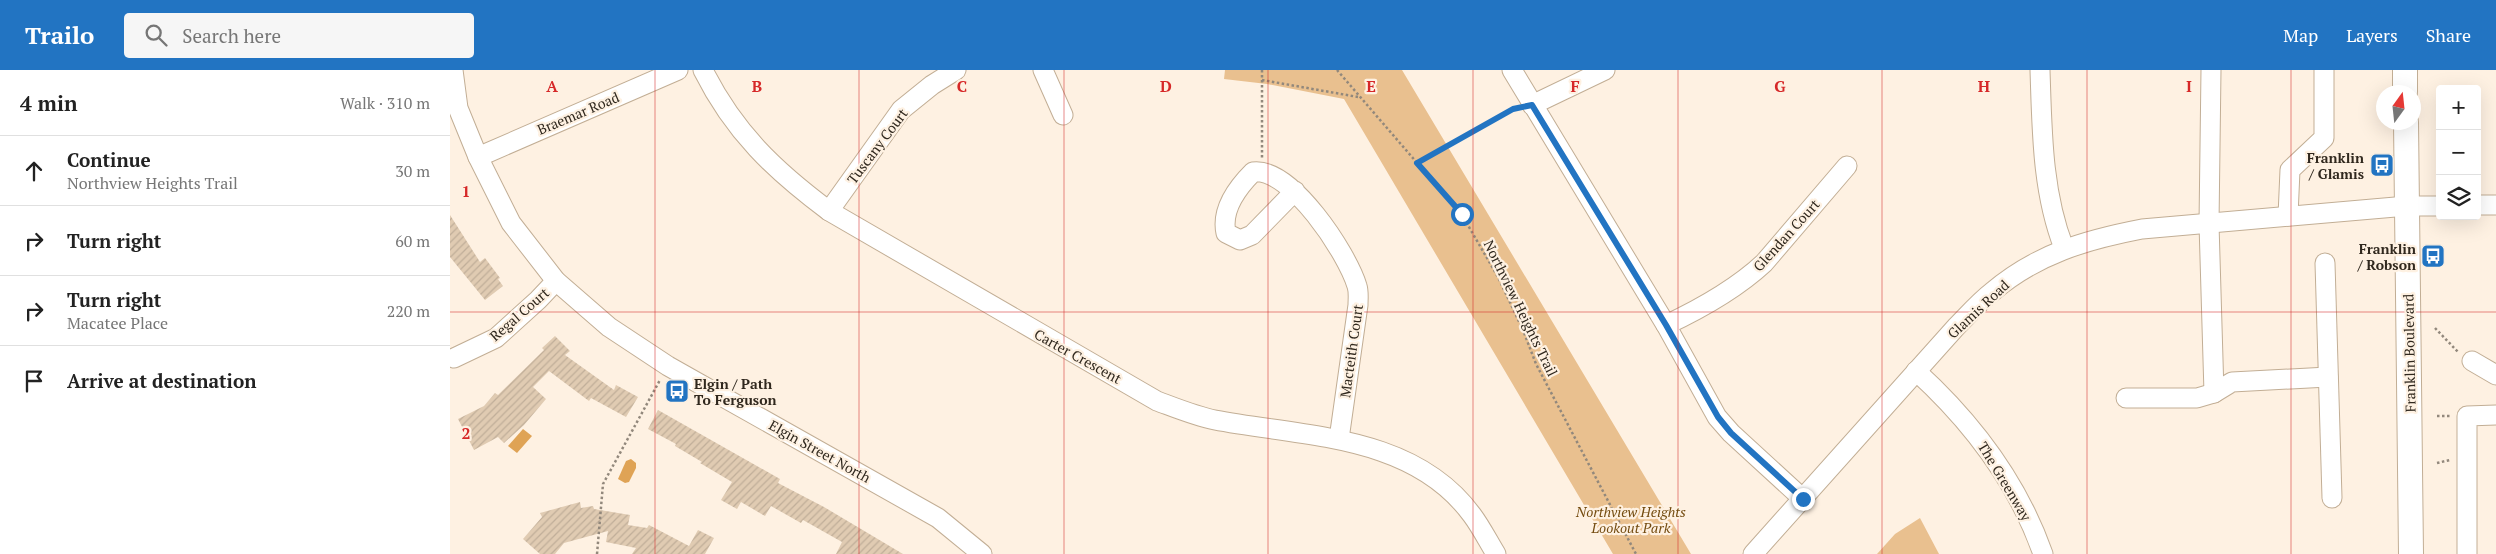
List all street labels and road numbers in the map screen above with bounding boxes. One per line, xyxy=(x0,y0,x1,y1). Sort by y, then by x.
street label: Braemar Road xyxy=(534,87,622,139)
street label: Tuscany Court xyxy=(842,104,912,188)
street label: Glendan Court xyxy=(1749,194,1824,275)
street label: Northview Heights Trail xyxy=(1480,237,1562,379)
street label: Glamis Road xyxy=(1943,275,2013,343)
street label: Regal Court xyxy=(485,282,553,345)
street label: Franklin Boulevard xyxy=(2398,293,2420,412)
street label: Macteith Court xyxy=(1335,302,1367,399)
street label: Carter Crescent xyxy=(1031,324,1126,388)
street label: Elgin Street North xyxy=(766,415,874,487)
street label: The Greenway xyxy=(1974,438,2037,525)

